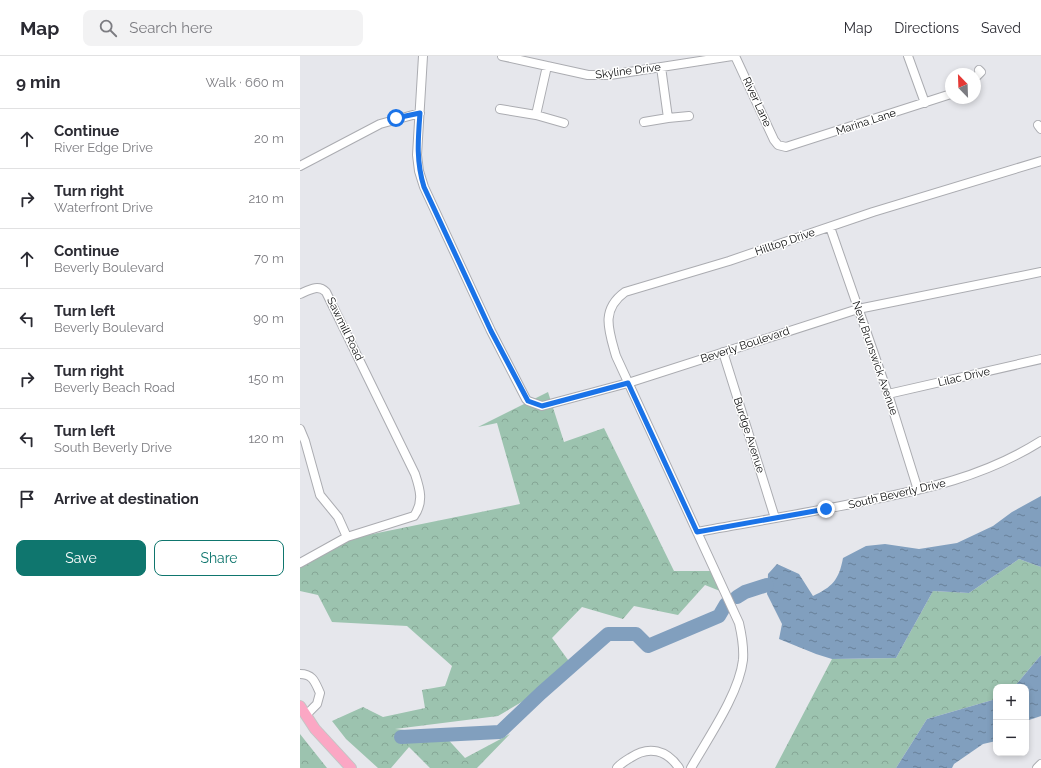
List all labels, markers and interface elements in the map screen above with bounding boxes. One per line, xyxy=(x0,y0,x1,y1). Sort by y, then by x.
search box xyxy=(83,10,363,46)
text: Map xyxy=(20,17,59,39)
icon: search xyxy=(97,17,119,39)
text: Search here xyxy=(129,19,213,37)
text: Map xyxy=(844,20,872,36)
text: Directions xyxy=(894,20,959,36)
text: Saved xyxy=(981,20,1021,36)
street label: Skyline Drive xyxy=(595,60,662,81)
north arrow xyxy=(945,68,981,104)
text: 9 min xyxy=(16,72,61,92)
text: Walk · 660 m xyxy=(206,75,284,90)
street label: River Lane xyxy=(740,75,774,129)
street label: Marina Lane xyxy=(834,106,898,138)
route start xyxy=(387,109,405,127)
text: Continue xyxy=(54,122,119,140)
icon: ahead xyxy=(16,128,38,150)
text: 20 m xyxy=(254,131,284,146)
text: River Edge Drive xyxy=(54,140,153,155)
text: Turn right xyxy=(54,182,124,200)
icon: right xyxy=(16,188,38,210)
text: 210 m xyxy=(248,191,284,206)
text: Waterfront Drive xyxy=(54,200,153,215)
street label: Hilltop Drive xyxy=(753,226,817,258)
text: Continue xyxy=(54,242,119,260)
icon: ahead xyxy=(16,248,38,270)
text: 70 m xyxy=(254,251,284,266)
text: Beverly Boulevard xyxy=(54,260,164,275)
street label: Sawmill Road xyxy=(324,295,366,363)
street label: New Brunswick Avenue xyxy=(849,299,901,417)
text: Turn left xyxy=(54,302,115,320)
icon: left xyxy=(16,308,38,330)
text: 90 m xyxy=(253,311,284,326)
text: Beverly Boulevard xyxy=(54,320,164,335)
street label: Beverly Boulevard xyxy=(699,324,791,366)
text: Turn right xyxy=(54,362,124,380)
street label: Lilac Drive xyxy=(937,365,992,389)
icon: right xyxy=(16,368,38,390)
text: 150 m xyxy=(248,371,284,386)
text: Beverly Beach Road xyxy=(54,380,175,395)
street label: Burdge Avenue xyxy=(731,396,768,475)
text: Turn left xyxy=(54,422,115,440)
icon: left xyxy=(16,428,38,450)
text: 120 m xyxy=(248,431,284,446)
text: South Beverly Drive xyxy=(54,440,172,455)
street label: South Beverly Drive xyxy=(847,476,948,512)
icon: arrive xyxy=(16,488,38,510)
text: Arrive at destination xyxy=(54,490,199,508)
route end xyxy=(817,500,835,518)
button: Save xyxy=(16,540,146,576)
button: Share xyxy=(154,540,284,576)
map controls xyxy=(993,684,1029,756)
button: + xyxy=(993,684,1029,720)
button: − xyxy=(993,720,1029,756)

